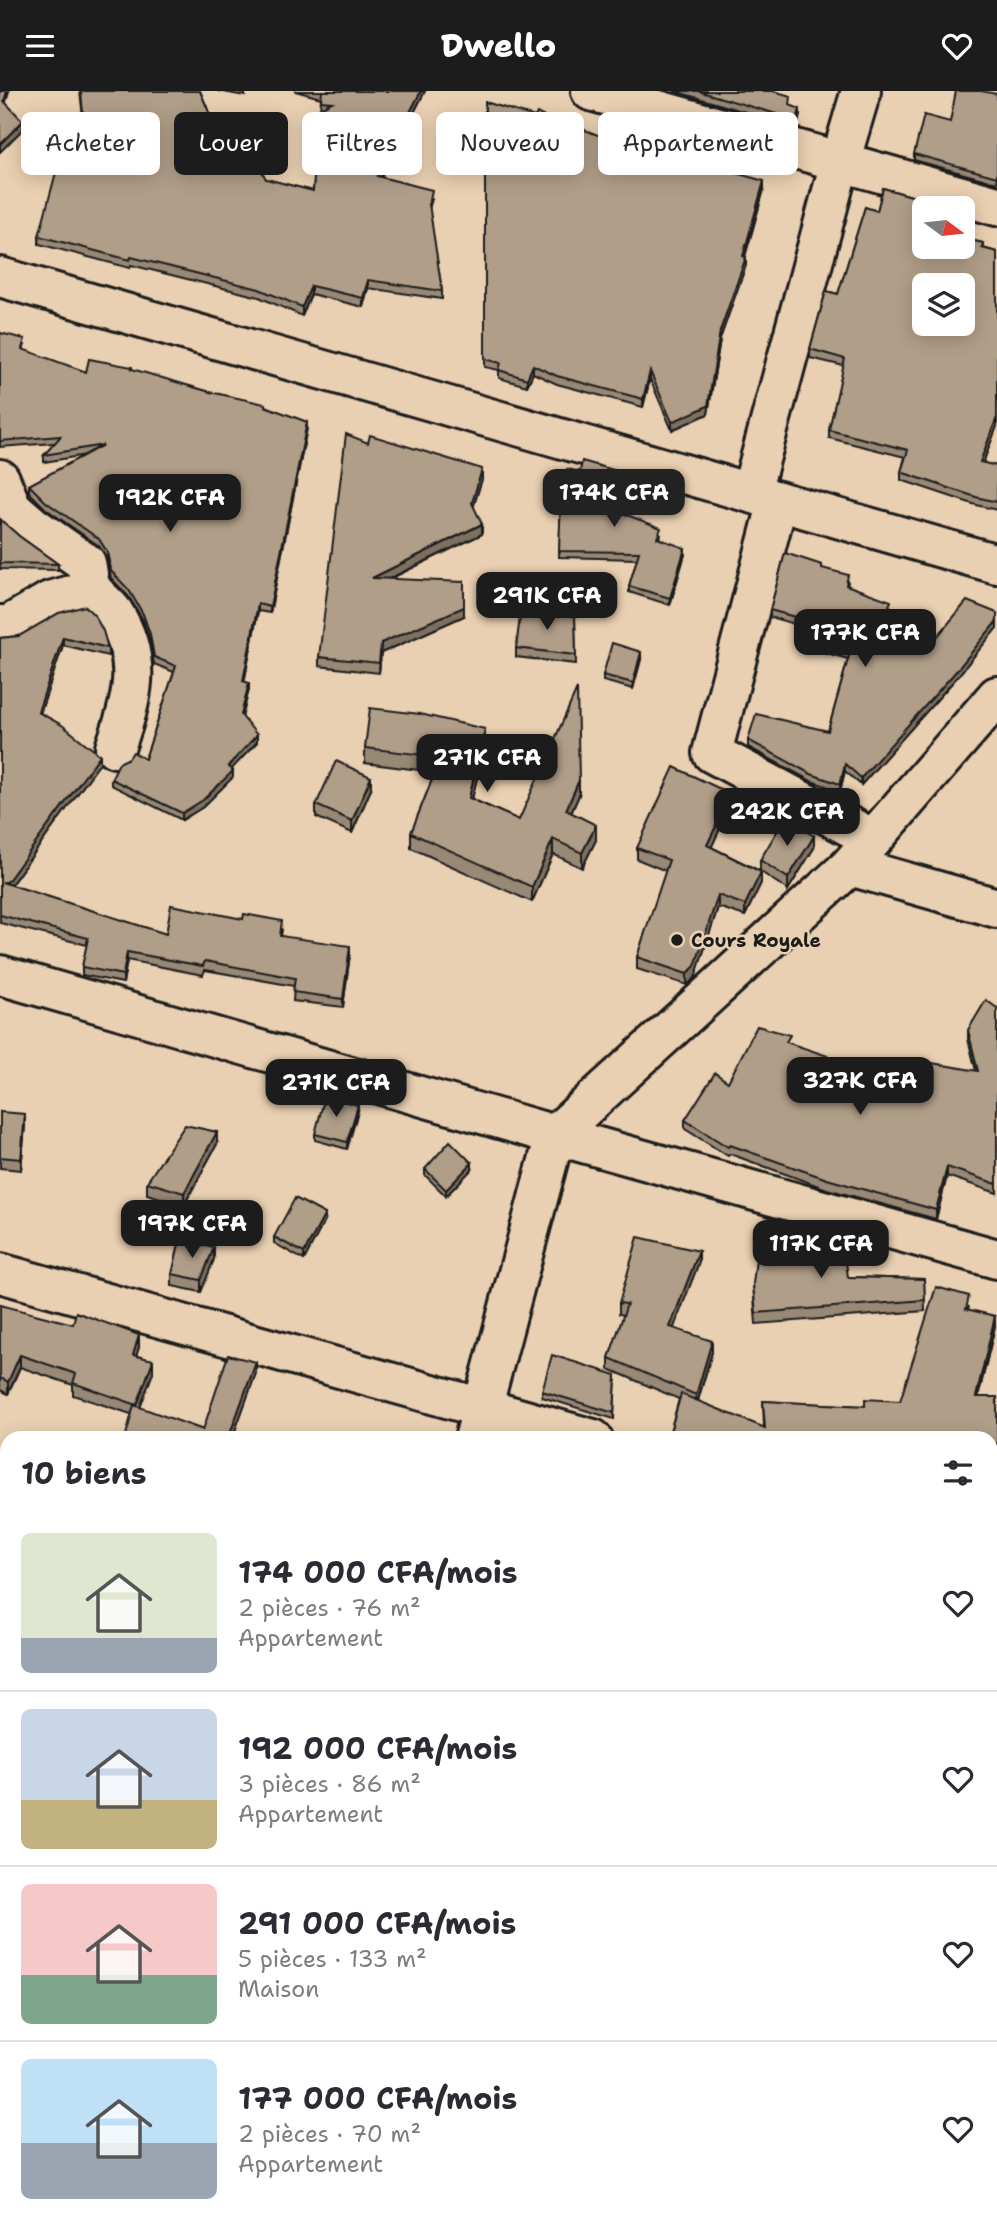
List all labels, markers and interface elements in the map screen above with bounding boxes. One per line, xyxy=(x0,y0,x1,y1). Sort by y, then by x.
text: Dwello xyxy=(441,24,556,67)
icon: menu xyxy=(21,27,59,65)
icon: heart xyxy=(938,27,976,65)
chip: Acheter xyxy=(21,112,160,175)
chip: Louer xyxy=(174,112,288,175)
chip: Filtres xyxy=(302,112,422,175)
chip: Nouveau xyxy=(436,112,584,175)
chip: Appartement xyxy=(598,112,798,175)
north arrow xyxy=(912,196,975,259)
map controls xyxy=(912,196,975,336)
button: layers xyxy=(912,273,975,336)
pin: 174K CFA xyxy=(542,469,686,529)
pin: 192K CFA xyxy=(98,475,242,534)
text: 174K CFA xyxy=(559,477,669,507)
text: 192K CFA xyxy=(115,482,225,512)
pin: 291K CFA xyxy=(475,573,619,632)
text: 291K CFA xyxy=(492,580,602,610)
pin: 177K CFA xyxy=(793,609,937,669)
text: 177K CFA xyxy=(810,617,920,647)
pin: 271K CFA xyxy=(415,735,559,794)
text: 271K CFA xyxy=(433,742,541,772)
pin: 242K CFA xyxy=(715,789,859,848)
text: 242K CFA xyxy=(730,796,844,826)
place label: Cours Royale xyxy=(691,928,821,953)
marker: Cours Royale xyxy=(669,932,685,948)
pin: 327K CFA xyxy=(788,1058,932,1117)
pin: 271K CFA xyxy=(264,1059,408,1119)
text: 327K CFA xyxy=(803,1065,917,1095)
text: 271K CFA xyxy=(282,1067,390,1097)
pin: 197K CFA xyxy=(120,1201,264,1260)
text: 197K CFA xyxy=(137,1208,247,1238)
pin: 117K CFA xyxy=(749,1221,893,1280)
text: 117K CFA xyxy=(769,1228,873,1258)
text: 10 biens xyxy=(21,1453,147,1494)
icon: filters xyxy=(939,1454,977,1492)
text: 174 000 CFA/mois xyxy=(238,1552,518,1593)
icon: home xyxy=(77,1561,161,1645)
icon: heart xyxy=(939,1584,977,1622)
text: 2 pièces · 76 m² xyxy=(238,1593,421,1623)
text: Appartement xyxy=(238,1623,383,1653)
text: 192 000 CFA/mois xyxy=(238,1728,517,1769)
icon: home xyxy=(77,1737,161,1821)
icon: heart xyxy=(939,1760,977,1798)
text: 3 pièces · 86 m² xyxy=(238,1769,421,1799)
text: Appartement xyxy=(238,1799,383,1829)
text: 291 000 CFA/mois xyxy=(238,1903,516,1944)
icon: home xyxy=(77,1912,161,1996)
icon: heart xyxy=(939,1935,977,1973)
text: 5 pièces · 133 m² xyxy=(238,1944,427,1974)
text: Maison xyxy=(238,1974,319,2004)
text: 177 000 CFA/mois xyxy=(238,2078,517,2119)
icon: home xyxy=(77,2087,161,2171)
icon: heart xyxy=(939,2110,977,2148)
text: 2 pièces · 70 m² xyxy=(238,2119,421,2149)
text: Appartement xyxy=(238,2149,383,2179)

